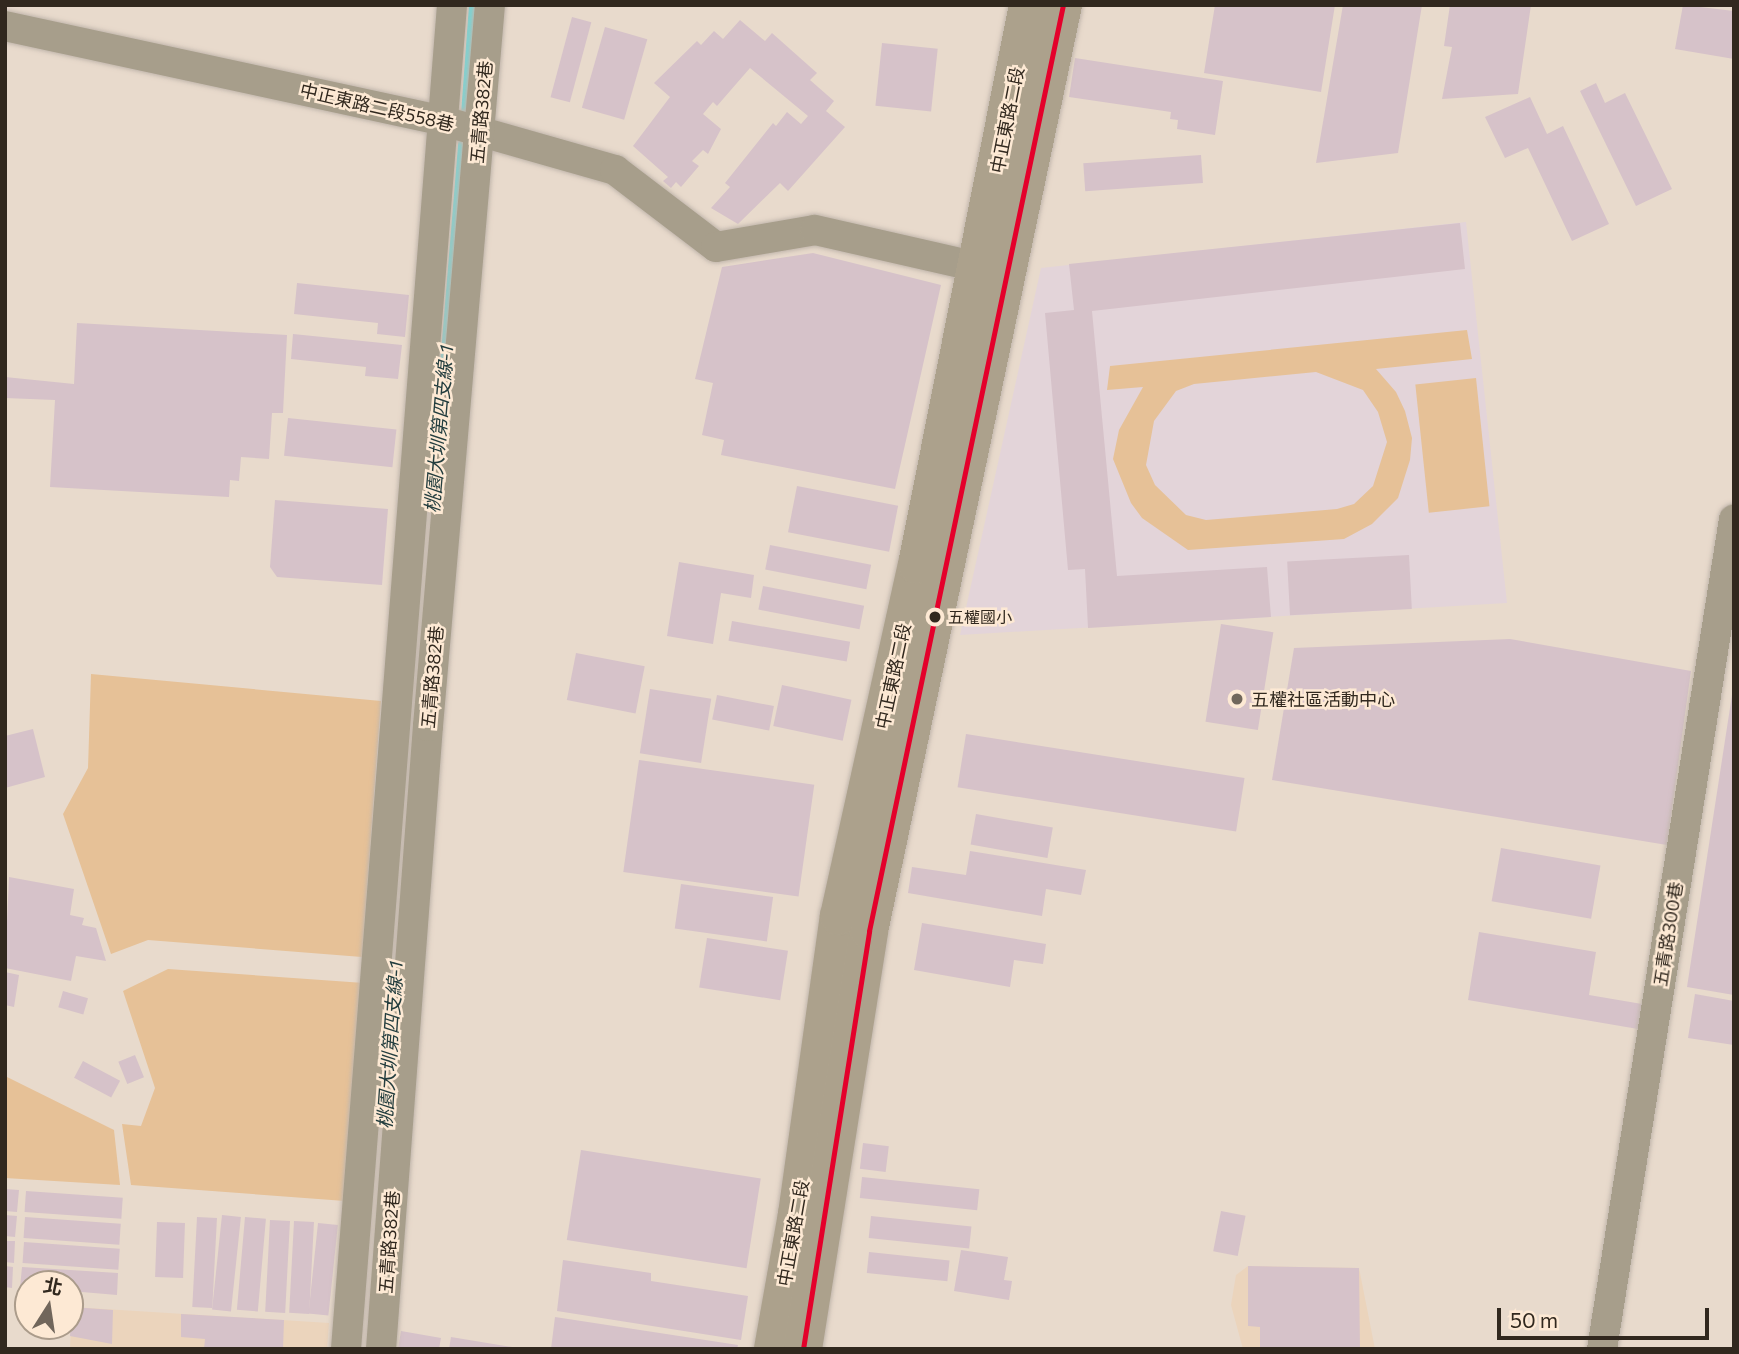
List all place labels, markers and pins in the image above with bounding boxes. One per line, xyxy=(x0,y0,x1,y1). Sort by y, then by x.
place label: 五權國小 xyxy=(948,607,1012,627)
marker: 五權國小 xyxy=(928,610,942,624)
place label: 五權社區活動中心 xyxy=(1251,688,1395,710)
marker: 五權社區活動中心 xyxy=(1229,691,1245,707)

